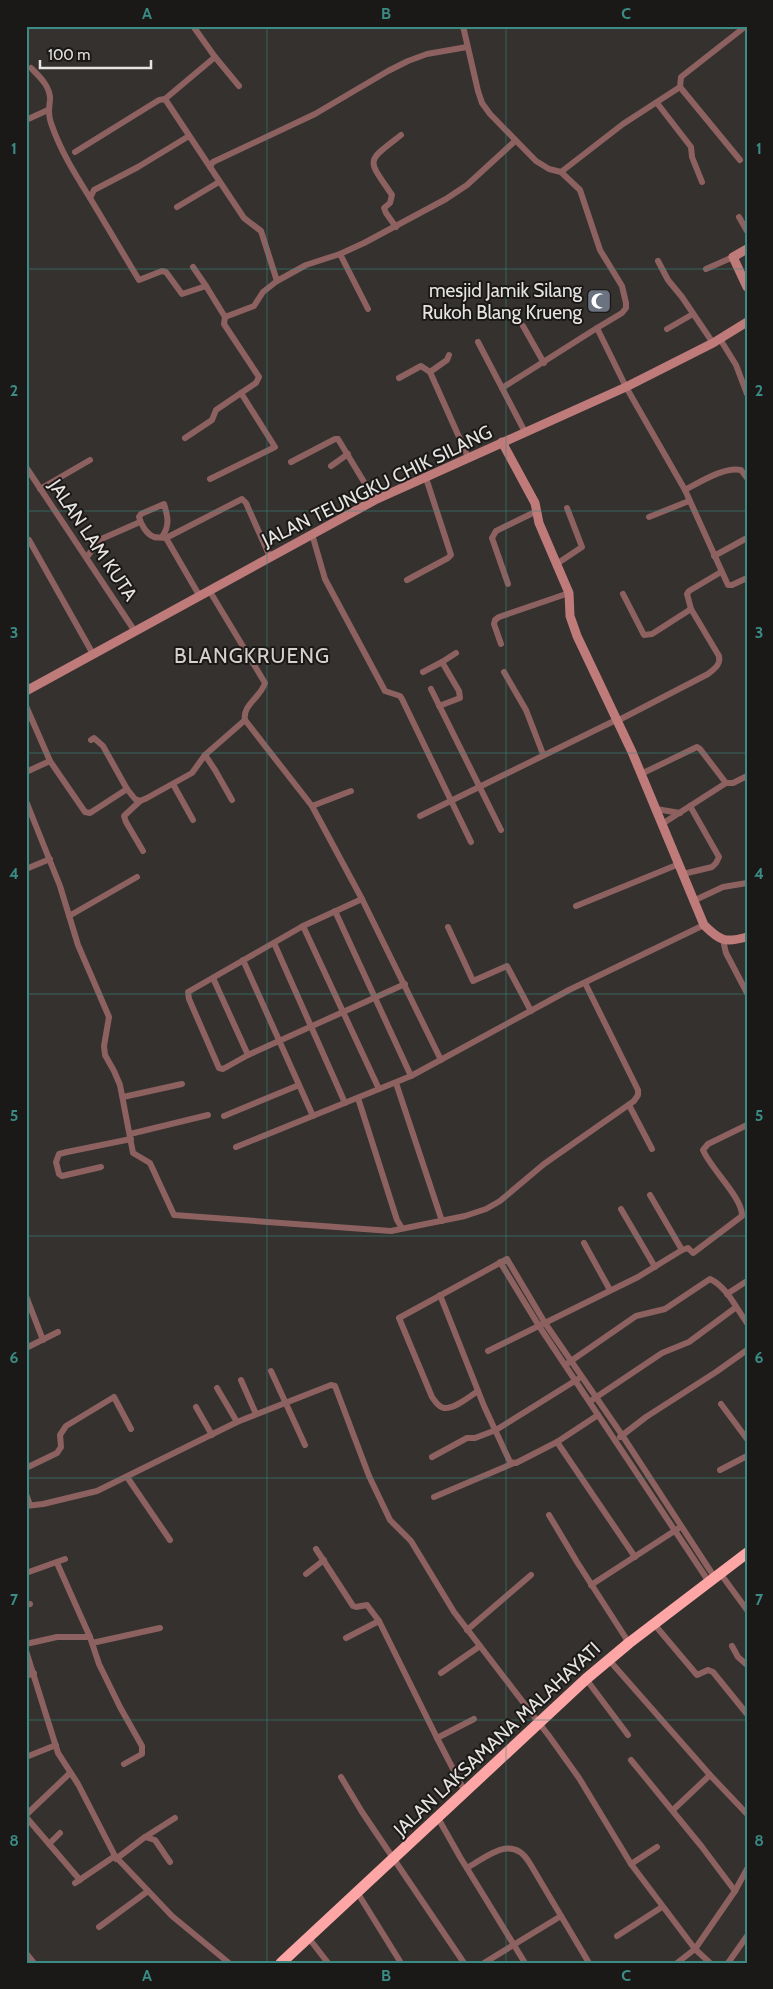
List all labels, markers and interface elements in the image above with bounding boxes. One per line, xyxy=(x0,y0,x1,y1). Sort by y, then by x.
text: A xyxy=(142,4,152,23)
text: B xyxy=(381,4,391,23)
text: C xyxy=(621,4,631,23)
scale bar xyxy=(40,38,151,70)
text: 100 m xyxy=(48,46,90,64)
text: 1 xyxy=(11,139,17,158)
text: 1 xyxy=(756,139,762,158)
place label: mesjid Jamik Silang Rukoh Blang Krueng xyxy=(422,279,583,324)
mosque icon: mesjid Jamik Silang Rukoh Blang Krueng xyxy=(586,288,612,314)
text: 2 xyxy=(10,381,18,400)
text: 2 xyxy=(755,381,763,400)
street label: JALAN TEUNGKU CHIK SILANG xyxy=(257,420,496,552)
street label: JALAN LAM KUTA xyxy=(43,474,142,605)
text: 3 xyxy=(10,623,18,642)
text: 3 xyxy=(755,623,763,642)
district label: BLANGKRUENG xyxy=(174,643,330,668)
text: 4 xyxy=(9,864,19,883)
text: 4 xyxy=(754,864,764,883)
text: 5 xyxy=(10,1106,18,1125)
text: 5 xyxy=(755,1106,763,1125)
text: 6 xyxy=(10,1348,19,1367)
text: 6 xyxy=(755,1348,764,1367)
text: 7 xyxy=(10,1590,19,1609)
text: 7 xyxy=(755,1590,764,1609)
street label: JALAN LAKSAMANA MALAHAYATI xyxy=(388,1637,605,1842)
text: 8 xyxy=(9,1831,19,1850)
text: 8 xyxy=(754,1831,764,1850)
text: A xyxy=(142,1966,152,1985)
text: B xyxy=(381,1966,391,1985)
text: C xyxy=(621,1966,631,1985)

